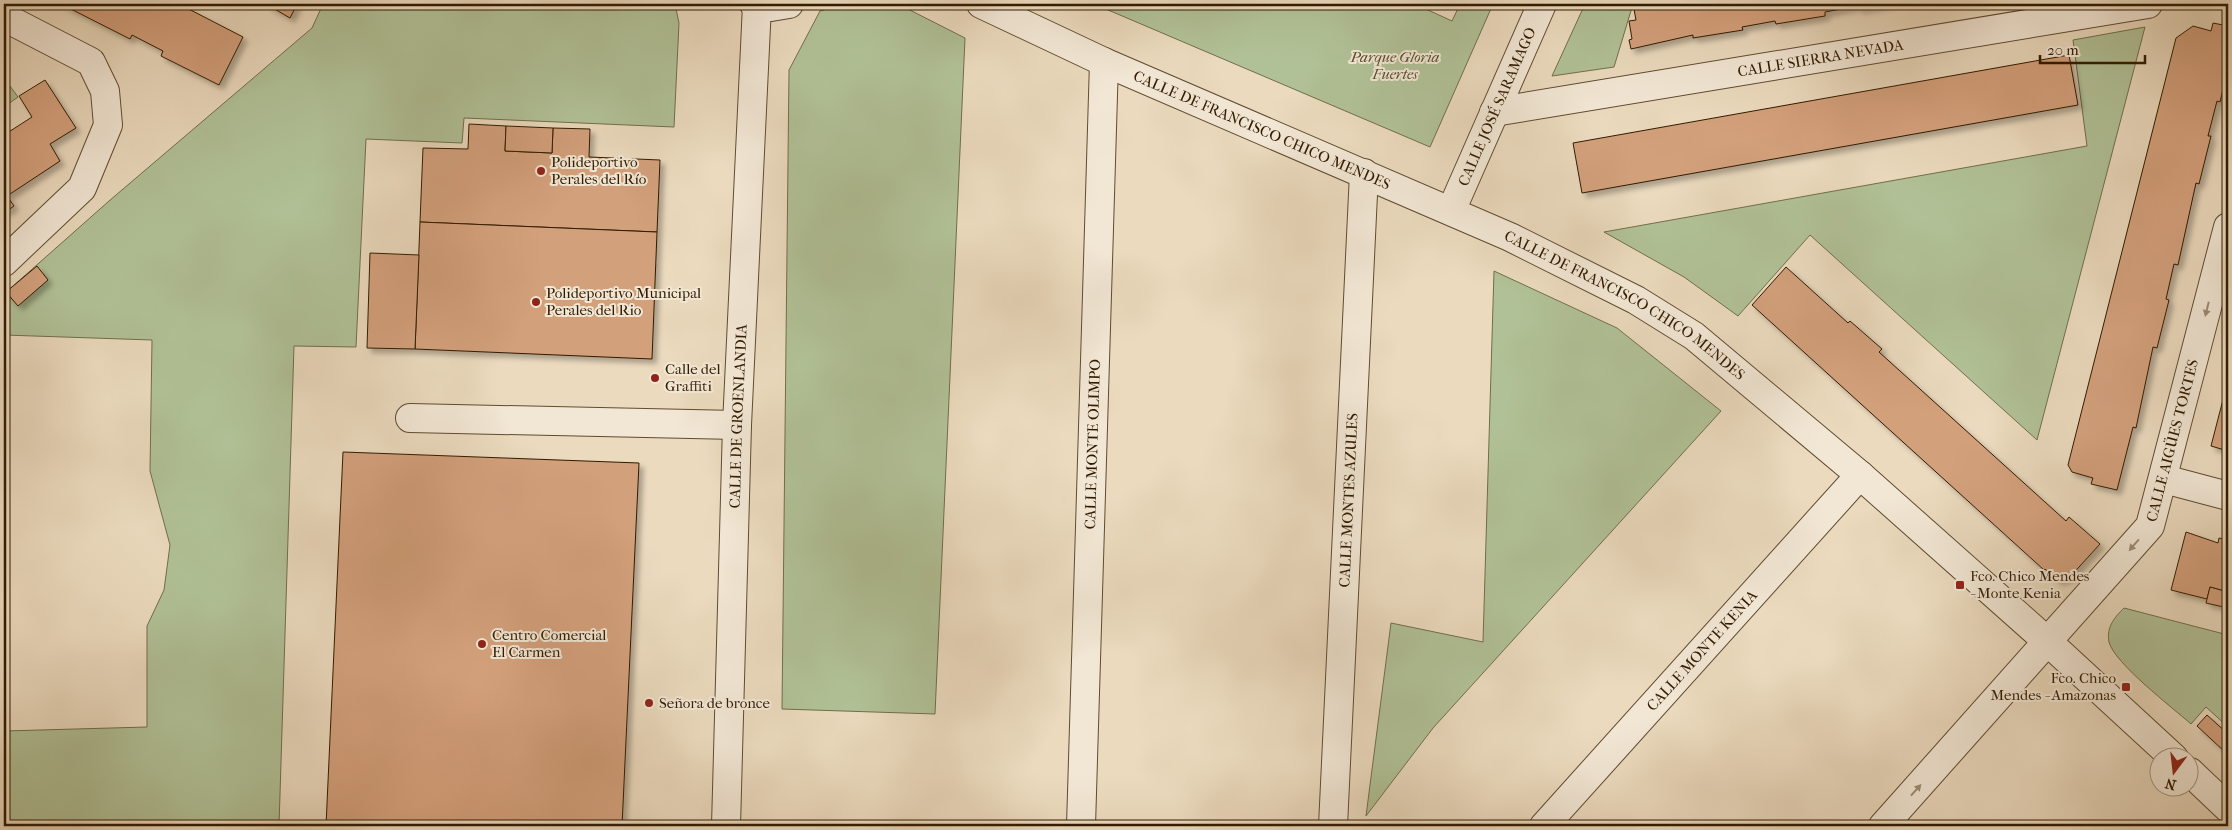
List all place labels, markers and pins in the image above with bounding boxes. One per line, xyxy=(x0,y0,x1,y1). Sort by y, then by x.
place label: Polideportivo Perales del Río xyxy=(551,153,647,188)
marker: Polideportivo Perales del Río xyxy=(535,165,547,177)
place label: Polideportivo Municipal Perales del Rio xyxy=(546,284,701,319)
marker: Polideportivo Municipal Perales del Rio xyxy=(530,296,542,308)
place label: Calle del Graffiti xyxy=(665,360,721,395)
marker: Calle del Graffiti xyxy=(649,372,661,384)
place label: Fco. Chico Mendes - Monte Kenia xyxy=(1970,567,2090,602)
marker: Fco. Chico Mendes - Monte Kenia xyxy=(1954,579,1966,591)
place label: Centro Comercial El Carmen xyxy=(492,626,607,661)
marker: Centro Comercial El Carmen xyxy=(476,638,488,650)
place label: Fco. Chico Mendes - Amazonas xyxy=(1990,669,2116,704)
marker: Fco. Chico Mendes - Amazonas xyxy=(2120,681,2132,693)
place label: Señora de bronce xyxy=(659,694,770,712)
marker: Señora de bronce xyxy=(643,697,655,709)

